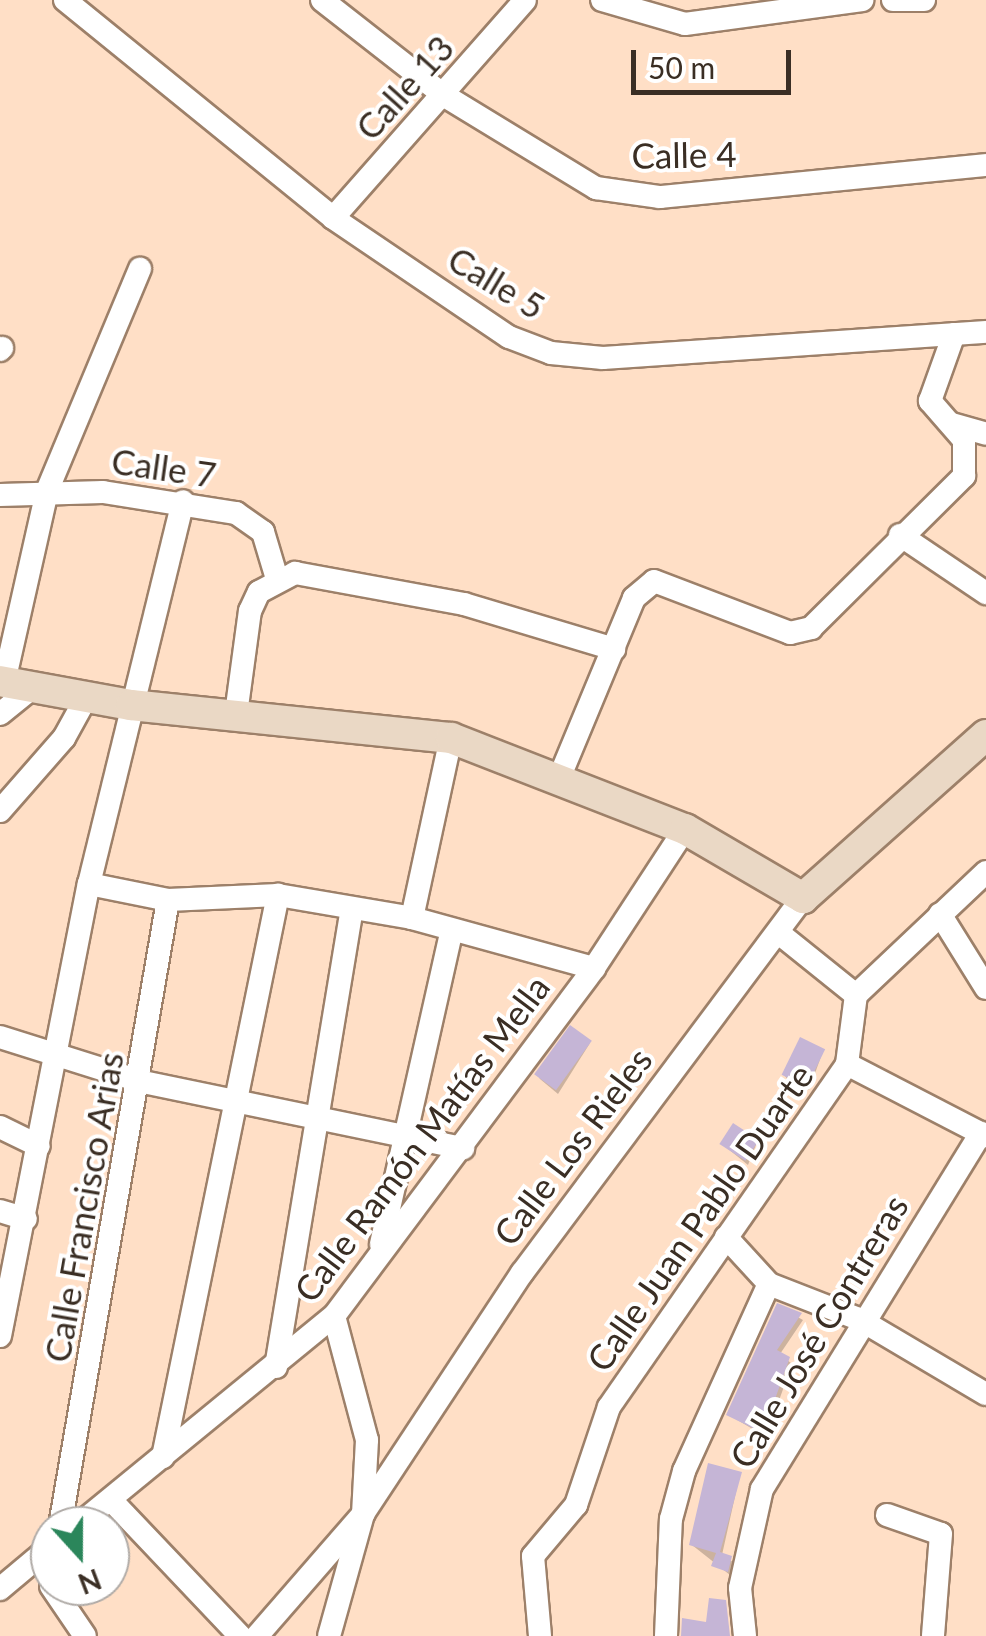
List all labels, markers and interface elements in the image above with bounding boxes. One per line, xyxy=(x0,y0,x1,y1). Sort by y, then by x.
street label: Calle 13 xyxy=(346,26,462,148)
scale bar xyxy=(636,30,796,92)
text: 50 m xyxy=(648,49,715,85)
street label: Calle 4 xyxy=(631,132,737,176)
street label: Calle 5 xyxy=(441,237,553,327)
street label: Calle 7 xyxy=(109,439,219,495)
street label: Calle Ramón Matías Mella xyxy=(285,967,557,1309)
street label: Calle Los Rieles xyxy=(484,1039,660,1253)
street label: Calle Francisco Arias xyxy=(35,1048,131,1366)
street label: Calle Juan Pablo Duarte xyxy=(577,1055,821,1379)
street label: Calle José Contreras xyxy=(720,1187,916,1475)
north arrow xyxy=(30,1506,130,1606)
text: N xyxy=(74,1562,106,1602)

